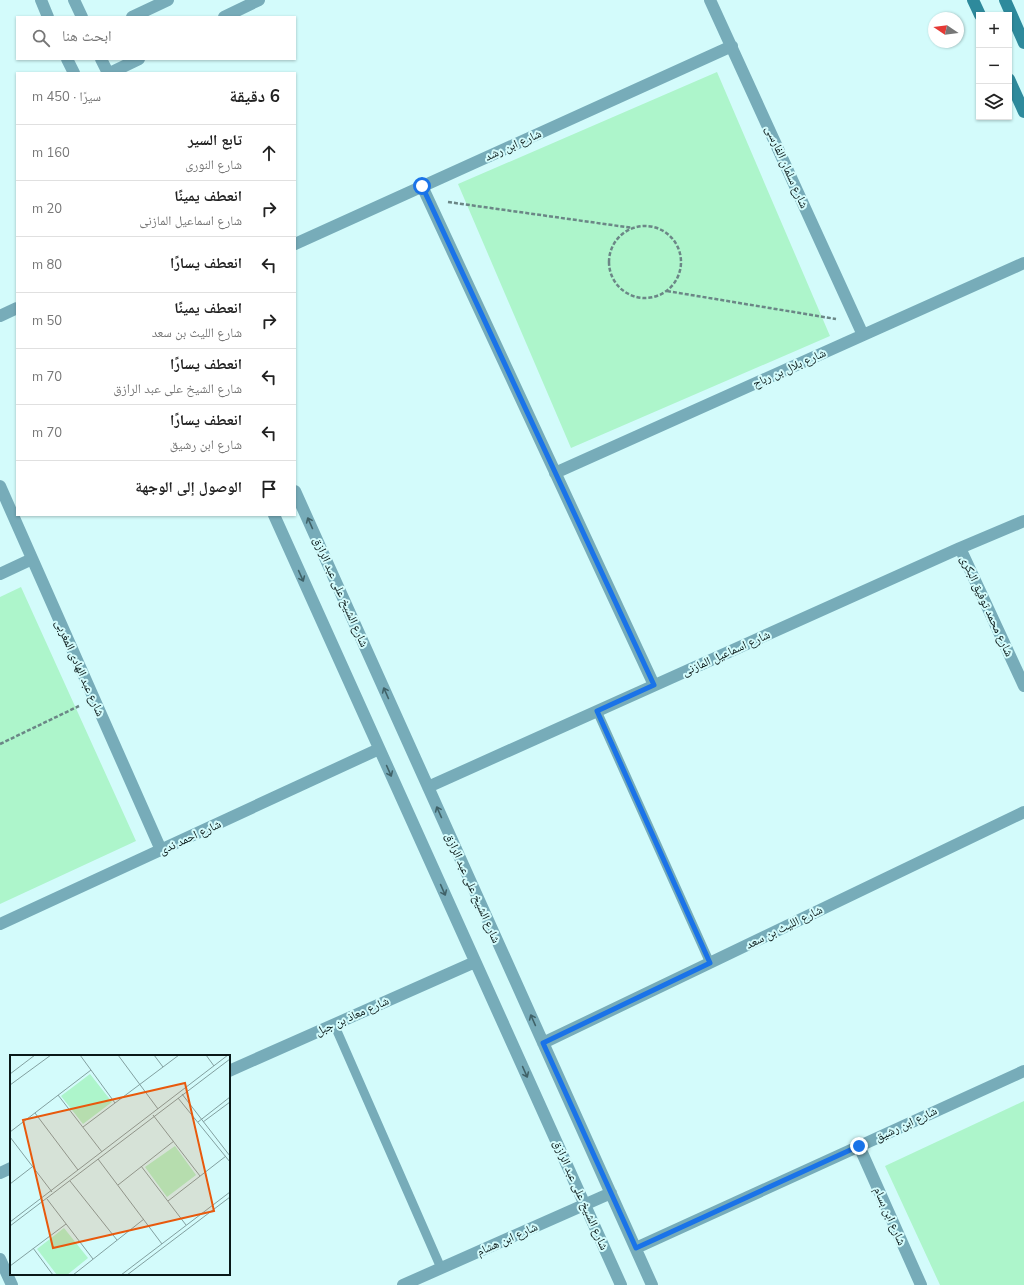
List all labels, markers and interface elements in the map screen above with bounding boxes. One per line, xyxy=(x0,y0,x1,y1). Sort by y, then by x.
north arrow xyxy=(928,12,964,48)
map controls xyxy=(976,12,1012,120)
button: + xyxy=(976,12,1012,48)
search box xyxy=(16,16,296,60)
text: ابحث هنا xyxy=(62,26,112,46)
icon: search xyxy=(30,27,52,49)
button: − xyxy=(976,48,1012,84)
button: layers xyxy=(976,84,1012,120)
text: 6 دقيقة xyxy=(230,85,280,108)
text: سيرًا · 450 m xyxy=(32,88,101,106)
street label: شارع سلمان الفارسى xyxy=(762,123,812,211)
street label: شارع ابن رشد xyxy=(482,125,544,165)
text: تابع السير xyxy=(188,130,242,150)
icon: ahead xyxy=(258,142,280,164)
text: 160 m xyxy=(32,144,70,162)
text: شارع النورى xyxy=(185,156,242,174)
route start xyxy=(413,177,431,195)
text: انعطف يمينًا xyxy=(174,186,242,206)
icon: right xyxy=(258,198,280,220)
text: 20 m xyxy=(32,200,62,218)
text: شارع اسماعيل المازنى xyxy=(139,212,242,230)
text: انعطف يسارًا xyxy=(170,253,242,273)
icon: left xyxy=(258,254,280,276)
text: 80 m xyxy=(32,256,62,274)
text: انعطف يمينًا xyxy=(174,298,242,318)
icon: right xyxy=(258,310,280,332)
text: 50 m xyxy=(32,312,62,330)
text: شارع الليث بن سعد xyxy=(152,324,242,342)
street label: شارع بلال بن رباح xyxy=(750,345,828,391)
text: انعطف يسارًا xyxy=(170,354,242,374)
icon: left xyxy=(258,366,280,388)
text: 70 m xyxy=(32,368,62,386)
text: شارع الشيخ على عبد الرازق xyxy=(113,380,242,398)
text: انعطف يسارًا xyxy=(170,410,242,430)
icon: left xyxy=(258,422,280,444)
text: 70 m xyxy=(32,424,62,442)
text: شارع ابن رشيق xyxy=(170,436,242,454)
text: الوصول إلى الوجهة xyxy=(135,477,242,497)
icon: arrive xyxy=(258,478,280,500)
one-way arrow xyxy=(306,518,313,530)
street label: شارع الشيخ على عبد الرازق xyxy=(310,534,373,650)
street label: شارع محمد توفيق البكرى xyxy=(957,553,1017,659)
one-way arrow xyxy=(298,570,305,582)
street label: شارع عبد الهادى المغربى xyxy=(51,617,109,719)
street label: شارع اسماعيل المازنى xyxy=(679,626,773,680)
one-way arrow xyxy=(382,688,389,700)
one-way arrow xyxy=(386,765,393,777)
one-way arrow xyxy=(435,806,442,818)
street label: شارع احمد ندى xyxy=(156,816,224,858)
street label: شارع الشيخ على عبد الرازق xyxy=(442,830,505,946)
one-way arrow xyxy=(440,883,447,895)
street label: شارع الليث بن سعد xyxy=(743,901,825,952)
street label: شارع معاذ بن جبل xyxy=(313,993,391,1039)
one-way arrow xyxy=(528,1014,536,1026)
inset map xyxy=(10,1055,230,1275)
one-way arrow xyxy=(522,1065,529,1077)
street label: شارع ابن رشيق xyxy=(872,1103,940,1145)
street label: شارع الشيخ على عبد الرازق xyxy=(550,1137,613,1253)
route end xyxy=(850,1137,868,1155)
street label: شارع ابن بسام xyxy=(870,1184,910,1248)
street label: شارع ابن هشام xyxy=(474,1218,540,1260)

